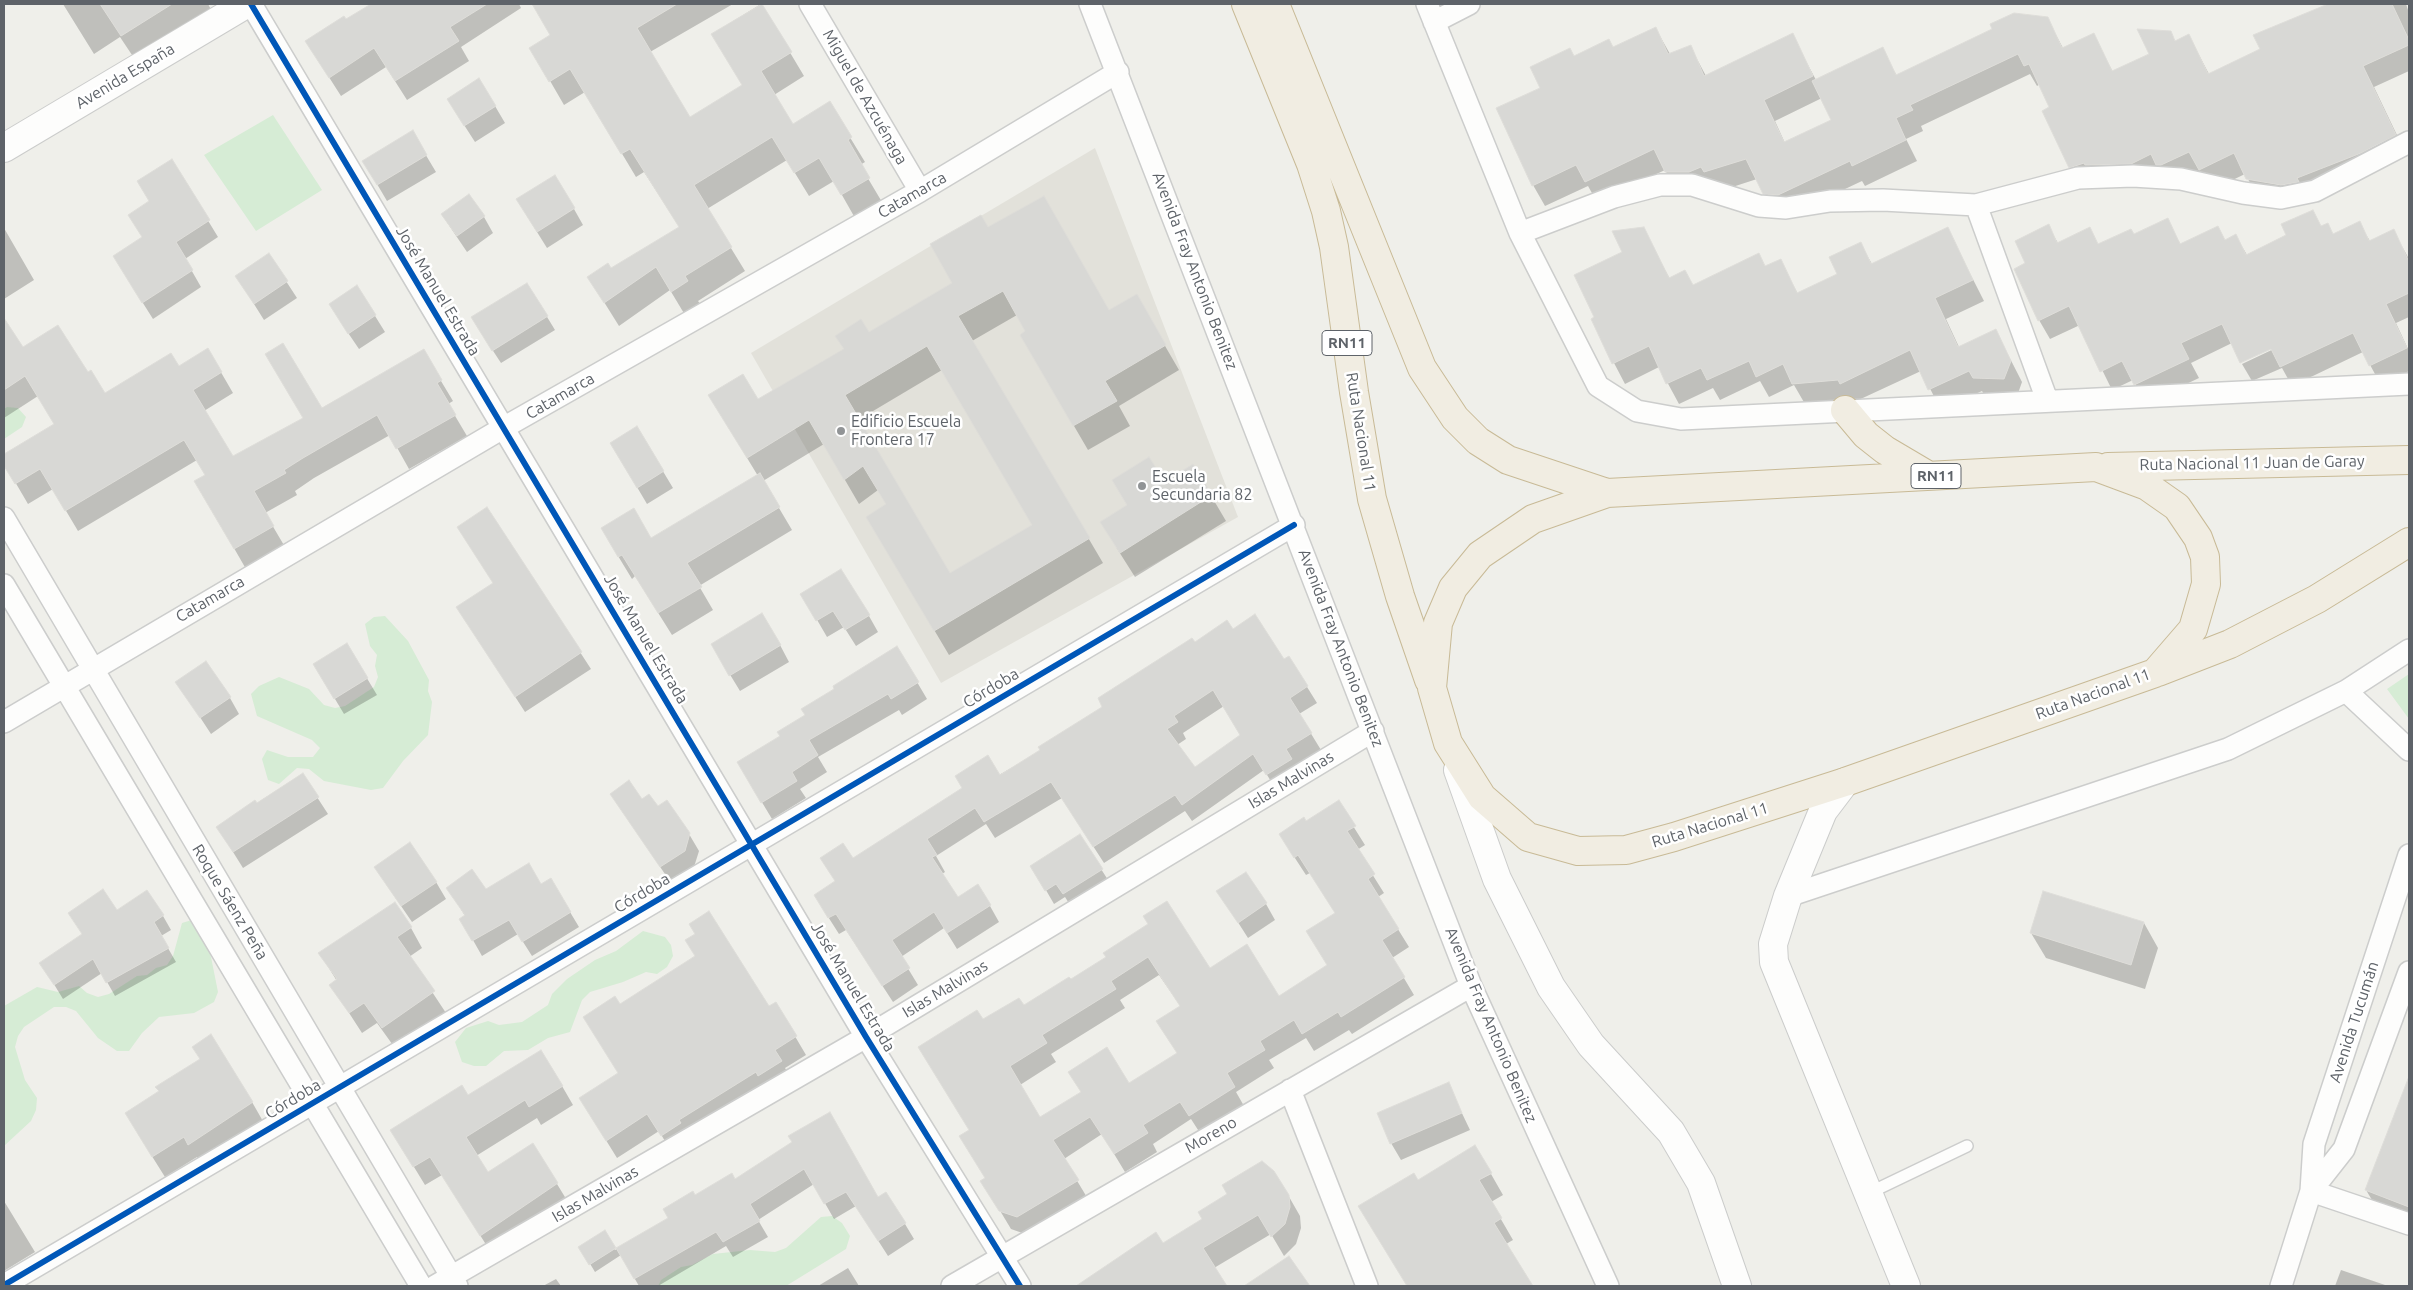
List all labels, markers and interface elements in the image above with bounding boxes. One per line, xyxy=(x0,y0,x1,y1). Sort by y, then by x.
street label: Miguel de Azcuénaga xyxy=(819,26,911,168)
street label: Avenida España xyxy=(72,39,178,113)
street label: Catamarca xyxy=(874,168,950,222)
street label: Avenida Fray Antonio Benitez xyxy=(1148,169,1242,373)
street label: José Manuel Estrada xyxy=(392,223,484,359)
road number: RN11 xyxy=(1322,330,1372,356)
street label: Catamarca xyxy=(522,369,598,423)
street label: Ruta Nacional 11 xyxy=(1342,371,1380,493)
place label: Edificio Escuela Frontera 17 xyxy=(851,412,961,450)
marker: Edificio Escuela Frontera 17 xyxy=(835,425,847,437)
street label: Ruta Nacional 11 Juan de Garay xyxy=(2139,451,2365,475)
road number: RN11 xyxy=(1911,464,1961,488)
place label: Escuela Secundaria 82 xyxy=(1152,467,1252,505)
marker: Escuela Secundaria 82 xyxy=(1136,480,1148,492)
street label: Avenida Fray Antonio Benitez xyxy=(1294,546,1388,750)
street label: José Manuel Estrada xyxy=(600,571,692,707)
street label: Catamarca xyxy=(172,572,248,626)
street label: Córdoba xyxy=(960,664,1022,712)
street label: Ruta Nacional 11 xyxy=(2033,664,2153,724)
street label: Islas Malvinas xyxy=(1245,747,1337,813)
street label: Ruta Nacional 11 xyxy=(1649,798,1771,852)
street label: Roque Sáenz Peña xyxy=(188,841,272,963)
street label: Córdoba xyxy=(611,869,673,917)
street label: José Manuel Estrada xyxy=(807,919,899,1055)
street label: Avenida Fray Antonio Benitez xyxy=(1441,924,1541,1126)
street label: Islas Malvinas xyxy=(899,956,991,1022)
street label: Avenida Tucumán xyxy=(2325,959,2383,1085)
street label: Córdoba xyxy=(262,1075,324,1123)
street label: Moreno xyxy=(1182,1113,1240,1157)
street label: Islas Malvinas xyxy=(548,1162,642,1226)

